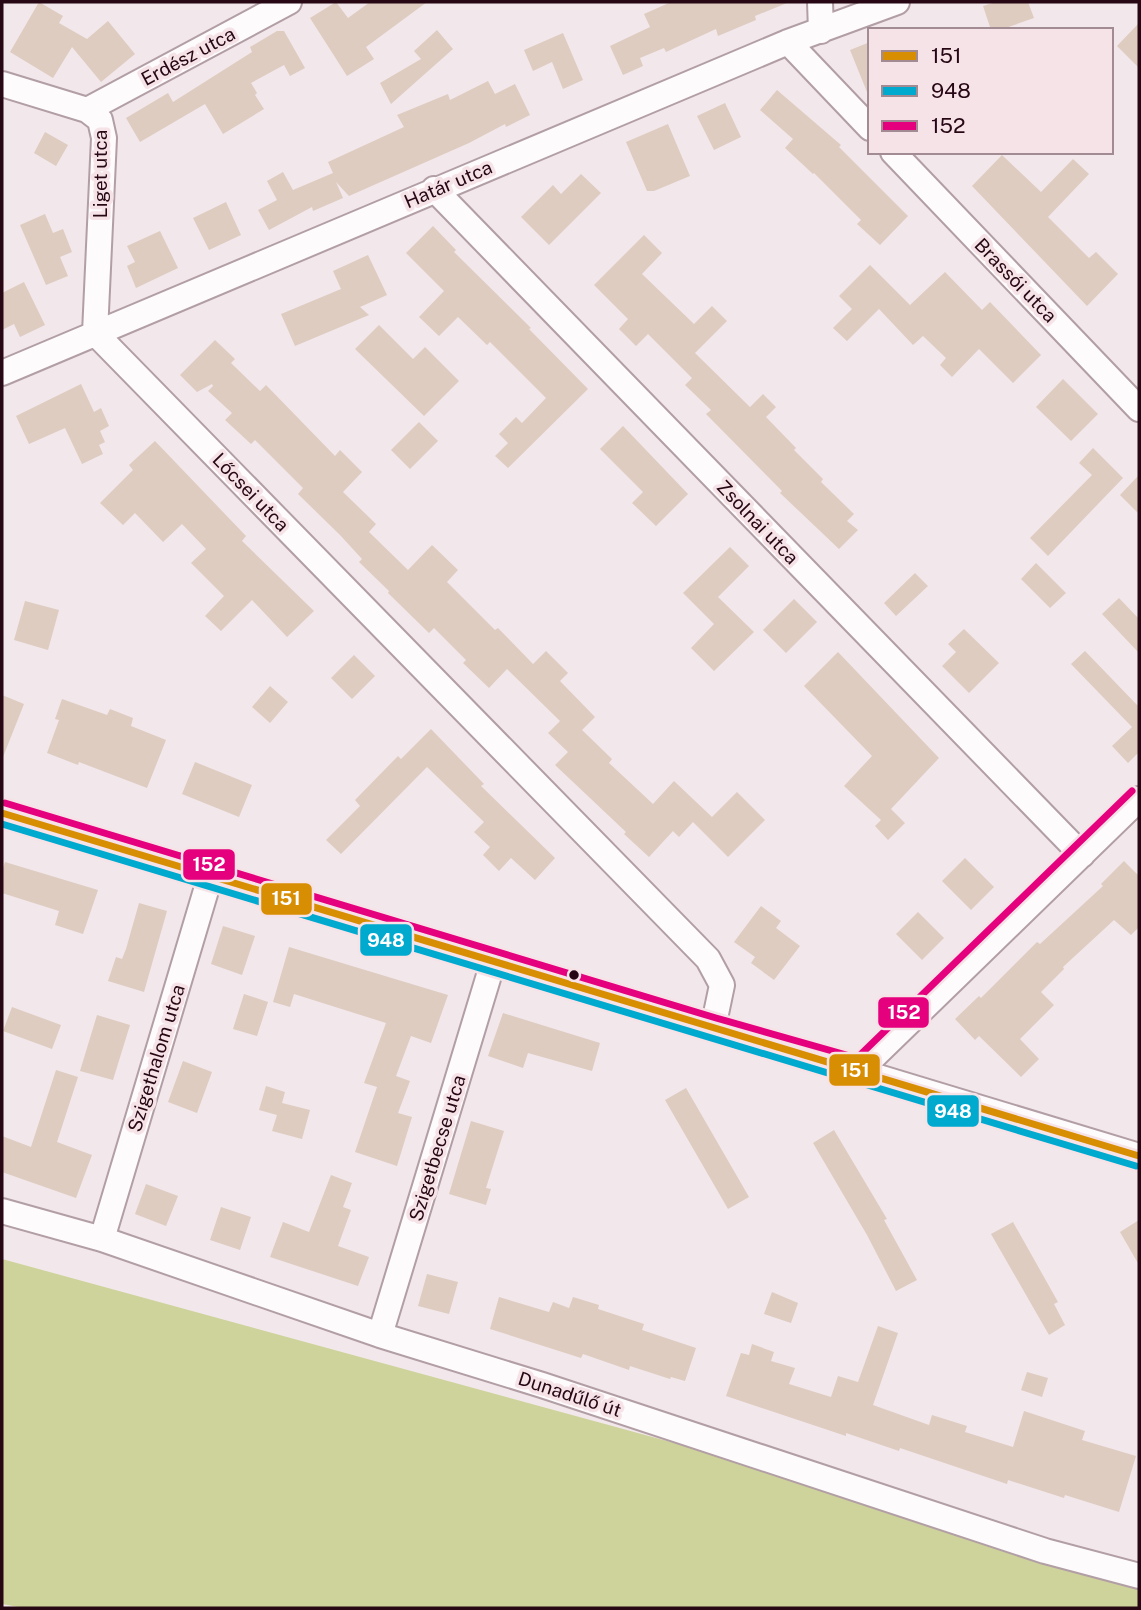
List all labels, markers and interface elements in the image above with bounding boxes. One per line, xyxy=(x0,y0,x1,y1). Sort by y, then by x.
street label: Erdész utca xyxy=(137,22,239,90)
legend xyxy=(868,28,1113,154)
text: 151 xyxy=(931,43,962,68)
text: 948 xyxy=(931,78,971,103)
text: 152 xyxy=(931,113,966,138)
street label: Liget utca xyxy=(89,130,111,218)
street label: Határ utca xyxy=(401,156,495,212)
street label: Brassói utca xyxy=(970,233,1062,327)
street label: Lőcsei utca xyxy=(208,448,294,536)
street label: Zsolnai utca xyxy=(713,476,803,568)
line badge: 152 xyxy=(182,848,236,881)
text: 152 xyxy=(192,853,226,875)
line badge: 151 xyxy=(260,882,313,916)
text: 151 xyxy=(271,887,301,909)
line badge: 948 xyxy=(359,923,413,957)
text: 948 xyxy=(367,929,405,951)
unlabelled marker xyxy=(567,968,581,982)
street label: Szigethalom utca xyxy=(123,982,189,1134)
line badge: 152 xyxy=(877,996,930,1029)
text: 152 xyxy=(887,1001,921,1023)
line badge: 151 xyxy=(828,1053,881,1087)
text: 151 xyxy=(840,1059,870,1081)
street label: Szigetbecse utca xyxy=(404,1072,470,1224)
line badge: 948 xyxy=(926,1094,980,1128)
text: 948 xyxy=(934,1100,972,1122)
street label: Dunadűlő út xyxy=(516,1367,624,1421)

